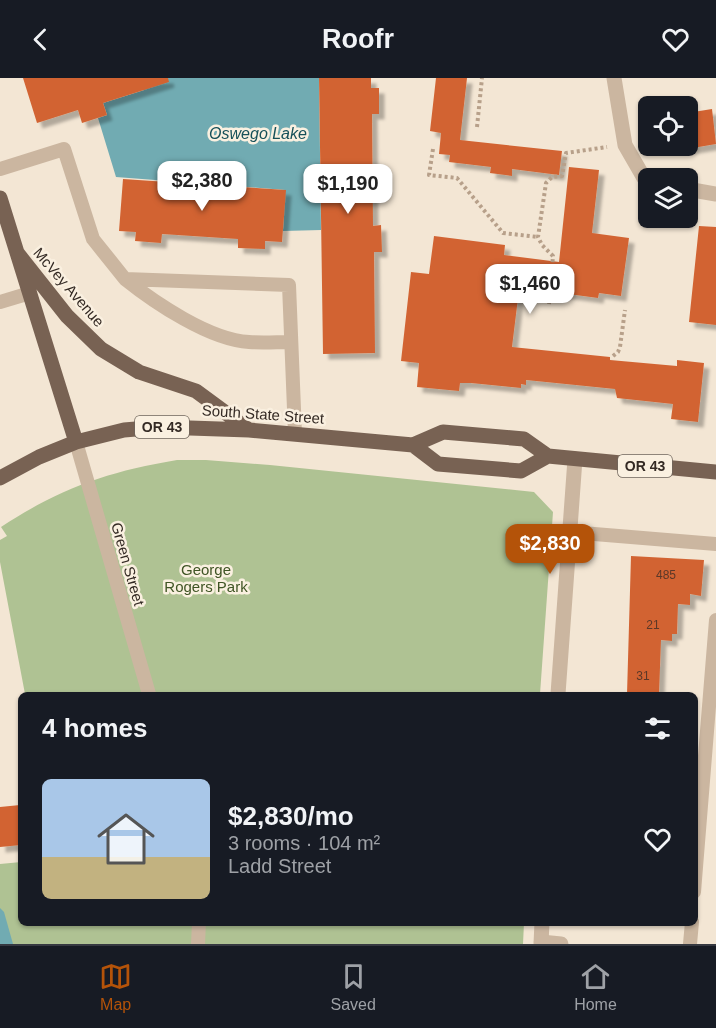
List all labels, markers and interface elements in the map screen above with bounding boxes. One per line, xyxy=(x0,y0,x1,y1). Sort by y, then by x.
icon: back xyxy=(24,23,57,56)
icon: heart xyxy=(659,23,692,56)
text: Roofr xyxy=(322,24,394,54)
map controls xyxy=(638,96,698,228)
button: locate xyxy=(638,96,698,156)
water label: Oswego Lake xyxy=(209,125,307,142)
pin: $2,380 xyxy=(153,161,251,212)
pin: $1,190 xyxy=(299,164,397,215)
button: layers xyxy=(638,168,698,228)
text: $2,380 xyxy=(171,169,233,191)
text: $1,190 xyxy=(317,172,379,194)
street label: McVey Avenue xyxy=(30,244,108,330)
pin: $1,460 xyxy=(481,264,579,315)
text: $1,460 xyxy=(499,272,561,294)
street label: South State Street xyxy=(201,401,326,427)
road number: OR 43 xyxy=(135,416,189,438)
road number: OR 43 xyxy=(618,455,672,477)
street label: Green Street xyxy=(108,520,148,608)
pin: $2,830 xyxy=(501,524,599,575)
text: $2,830 xyxy=(519,532,581,554)
park label: George Rogers Park xyxy=(164,561,248,595)
house number: 485 xyxy=(656,568,676,582)
house number: 21 xyxy=(646,618,660,632)
house number: 31 xyxy=(636,669,650,683)
icon: filters xyxy=(641,712,674,745)
text: 4 homes xyxy=(42,713,148,743)
text: $2,830/mo xyxy=(228,801,354,831)
icon: home xyxy=(90,803,162,875)
icon: heart xyxy=(641,823,674,856)
text: 3 rooms · 104 m² xyxy=(228,832,380,854)
text: Ladd Street xyxy=(228,855,331,877)
tab: Map xyxy=(99,960,132,1014)
tab: Saved xyxy=(330,960,376,1014)
tab: Home xyxy=(574,960,617,1014)

